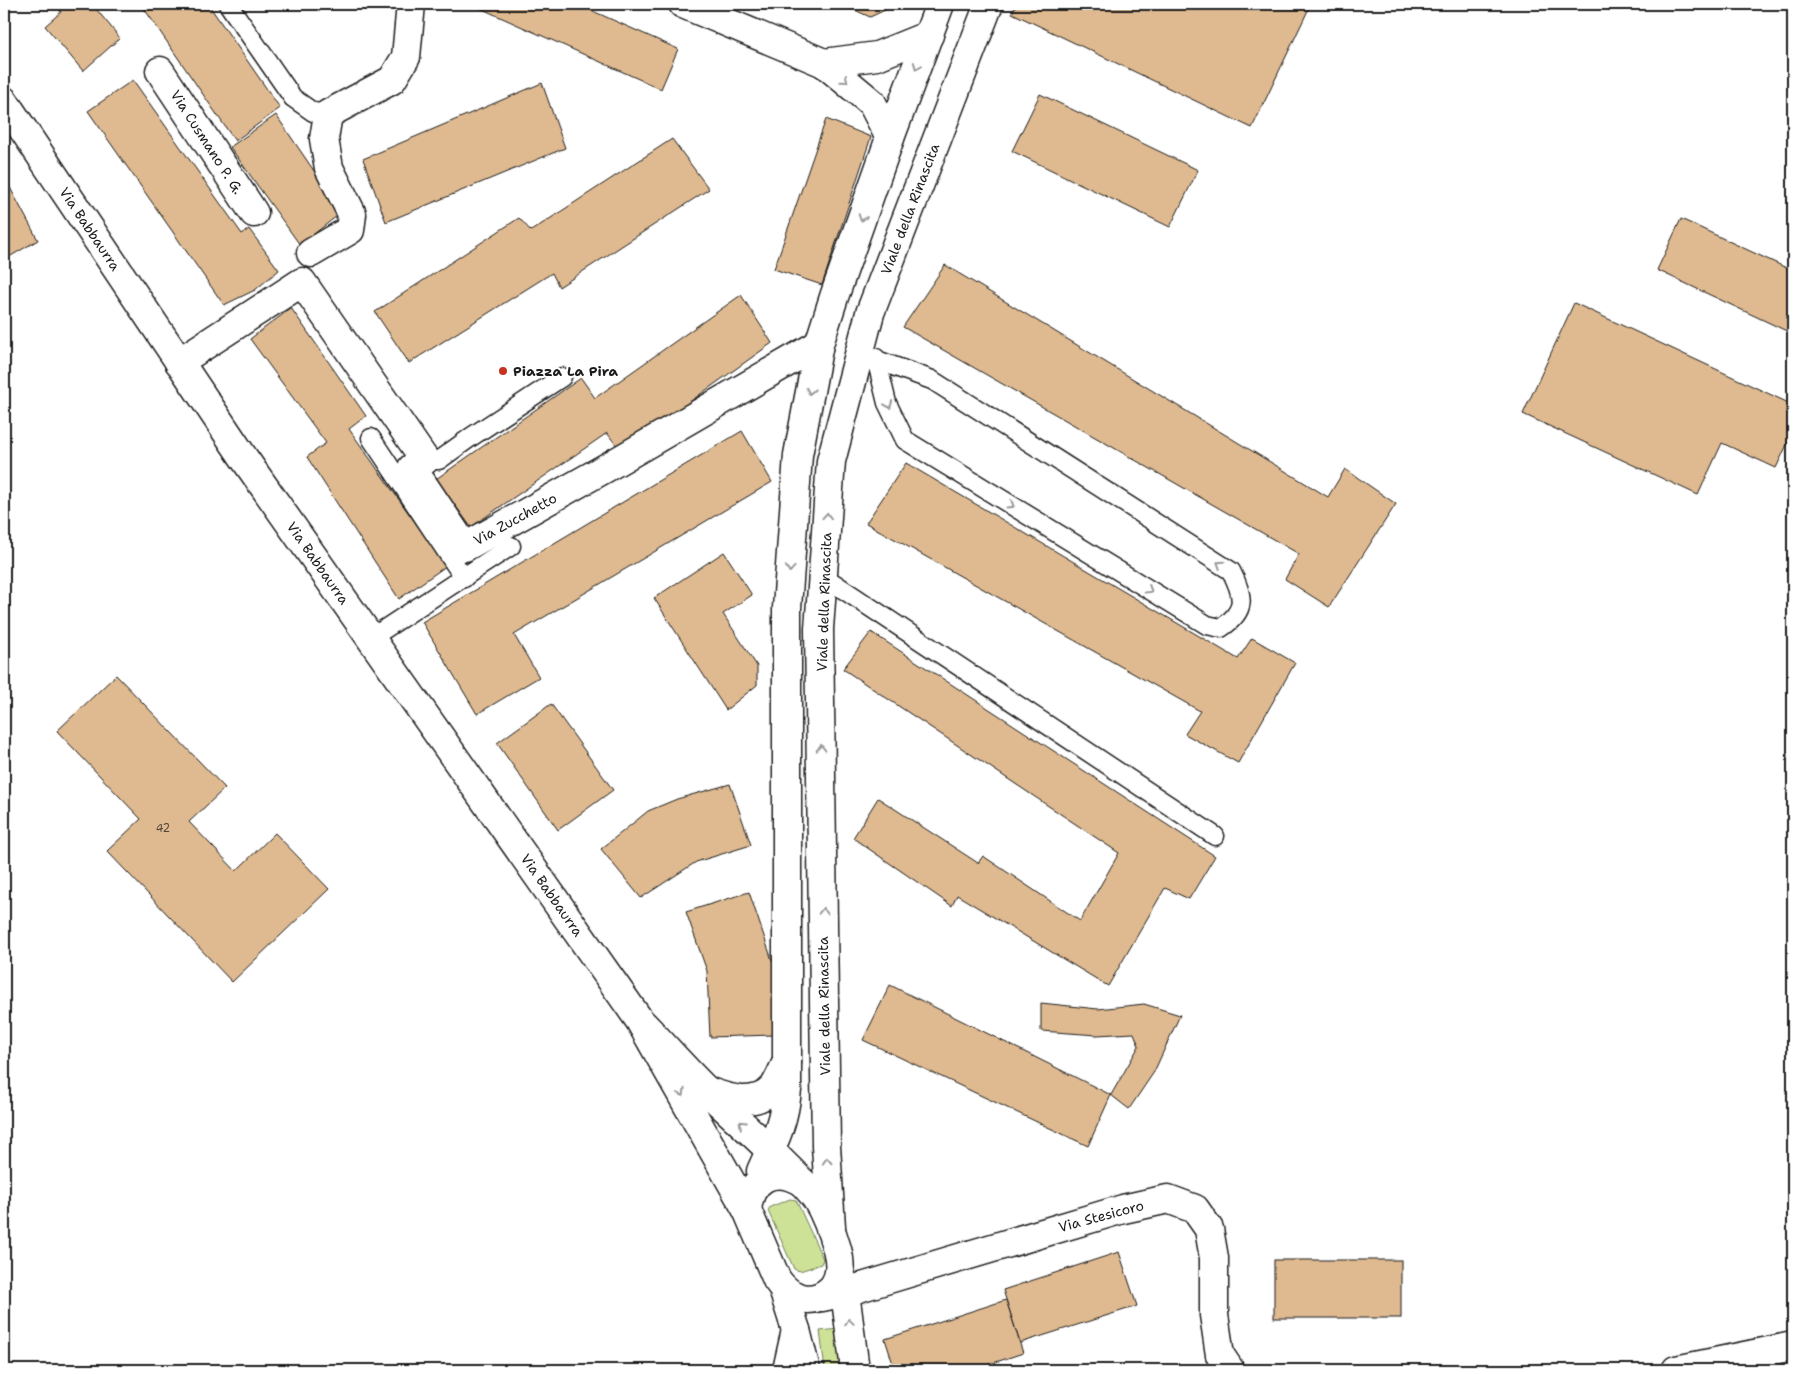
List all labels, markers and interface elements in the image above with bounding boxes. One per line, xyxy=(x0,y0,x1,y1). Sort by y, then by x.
one-way arrow xyxy=(913,61,923,70)
one-way arrow xyxy=(839,75,848,83)
street label: Via Cusmano P. G. xyxy=(167,87,247,197)
street label: Viale della Rinascita xyxy=(877,140,943,277)
street label: Via Babbaurra xyxy=(55,184,125,274)
one-way arrow xyxy=(857,214,867,222)
place label: Piazza La Pira xyxy=(513,362,618,380)
marker: Piazza La Pira xyxy=(497,365,509,377)
one-way arrow xyxy=(806,386,816,395)
one-way arrow xyxy=(883,400,893,409)
street label: Via Zucchetto xyxy=(470,489,560,549)
one-way arrow xyxy=(1005,499,1014,508)
one-way arrow xyxy=(822,512,833,520)
street label: Via Babbaurra xyxy=(283,518,353,608)
street label: Viale della Rinascita xyxy=(813,532,835,672)
one-way arrow xyxy=(1216,561,1226,570)
one-way arrow xyxy=(784,565,795,573)
one-way arrow xyxy=(1144,584,1153,594)
one-way arrow xyxy=(816,744,826,752)
house number: 42 xyxy=(156,821,170,836)
street label: Via Babbaurra xyxy=(517,850,587,940)
one-way arrow xyxy=(818,906,828,914)
street label: Viale della Rinascita xyxy=(814,936,834,1076)
one-way arrow xyxy=(675,1088,685,1097)
one-way arrow xyxy=(738,1121,747,1130)
one-way arrow xyxy=(822,1156,832,1164)
street label: Via Stesicoro xyxy=(1056,1196,1146,1236)
one-way arrow xyxy=(844,1318,855,1326)

